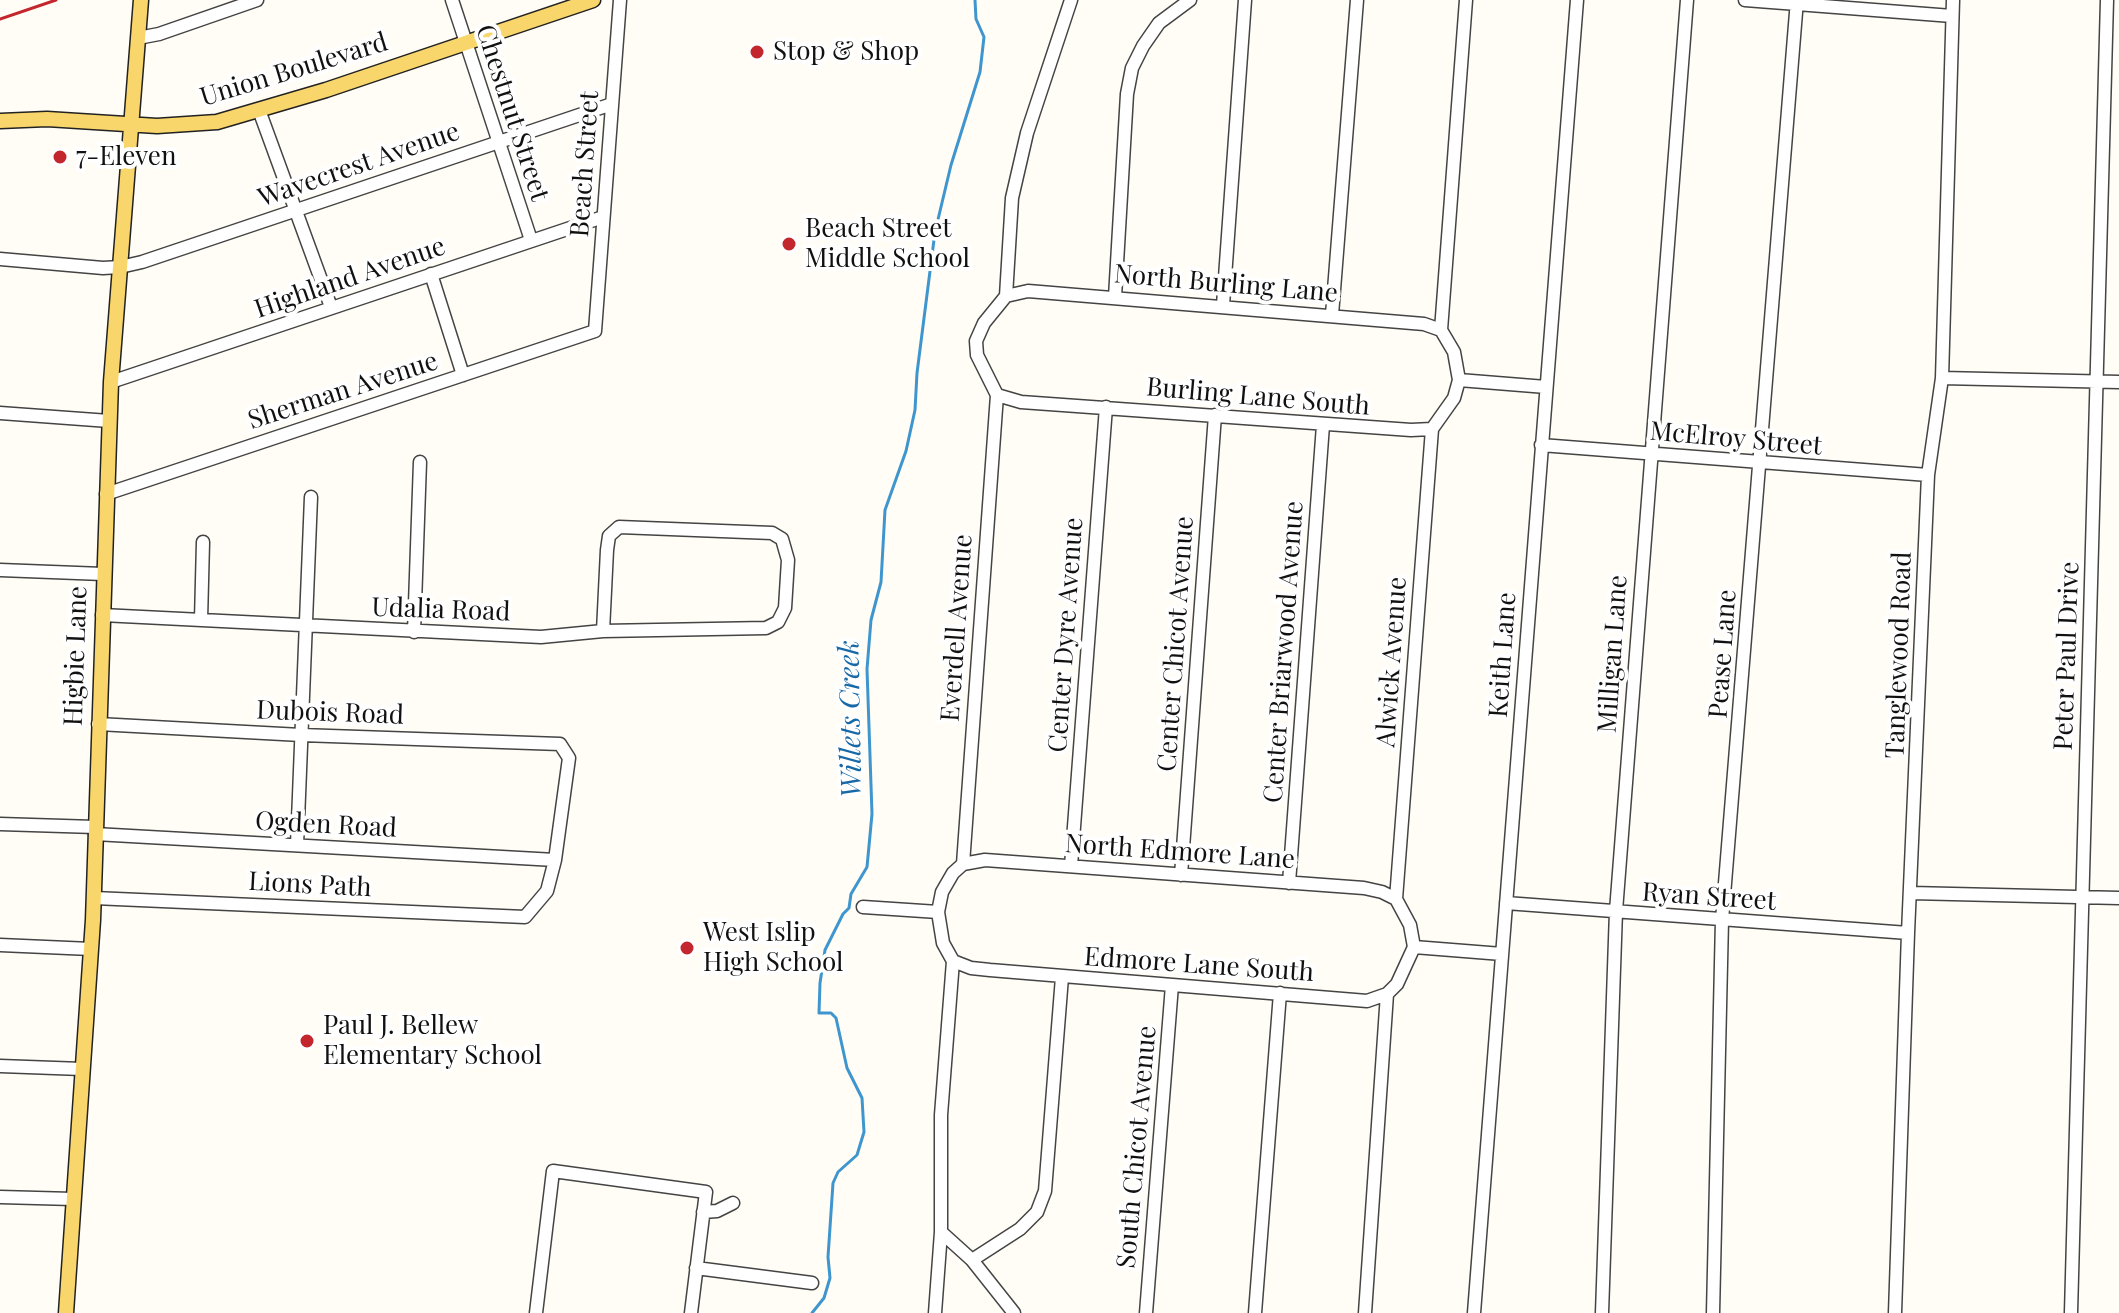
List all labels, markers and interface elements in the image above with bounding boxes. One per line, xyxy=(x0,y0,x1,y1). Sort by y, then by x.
street label: Chestnut Street xyxy=(469,21,555,205)
street label: Union Boulevard xyxy=(197,27,391,113)
place label: Stop & Shop xyxy=(773,36,919,68)
marker: Stop & Shop xyxy=(748,43,766,61)
street label: Beach Street xyxy=(564,90,606,238)
street label: Wavecrest Avenue xyxy=(254,116,464,214)
place label: 7-Eleven xyxy=(76,141,176,173)
marker: 7-Eleven xyxy=(51,148,69,166)
place label: Beach Street Middle School xyxy=(805,213,970,274)
street label: Highland Avenue xyxy=(251,231,449,325)
marker: Beach Street Middle School xyxy=(780,235,798,253)
street label: North Burling Lane xyxy=(1113,259,1339,309)
street label: Sherman Avenue xyxy=(244,346,442,436)
street label: Burling Lane South xyxy=(1145,372,1371,422)
street label: McElroy Street xyxy=(1649,416,1823,462)
street label: Center Briarwood Avenue xyxy=(1258,500,1310,804)
street label: Center Chicot Avenue xyxy=(1152,515,1200,773)
street label: Center Dyre Avenue xyxy=(1042,517,1090,753)
street label: Everdell Avenue xyxy=(935,533,979,723)
street label: Tanglewood Road xyxy=(1880,551,1918,759)
street label: Peter Paul Drive xyxy=(2048,561,2086,751)
street label: Milligan Lane xyxy=(1592,574,1634,734)
street label: Alwick Avenue xyxy=(1370,576,1414,748)
street label: Higbie Lane xyxy=(58,586,94,726)
street label: Pease Lane xyxy=(1703,588,1743,720)
street label: Keith Lane xyxy=(1483,591,1523,719)
street label: Udalia Road xyxy=(371,592,511,628)
water label: Willets Creek xyxy=(833,640,869,798)
street label: Dubois Road xyxy=(256,695,404,731)
street label: Ogden Road xyxy=(254,806,398,844)
street label: North Edmore Lane xyxy=(1064,828,1296,876)
street label: Lions Path xyxy=(248,866,372,904)
street label: Ryan Street xyxy=(1641,877,1777,917)
place label: West Islip High School xyxy=(703,917,843,978)
marker: West Islip High School xyxy=(678,939,696,957)
street label: Edmore Lane South xyxy=(1083,941,1315,989)
place label: Paul J. Bellew Elementary School xyxy=(323,1010,542,1072)
street label: South Chicot Avenue xyxy=(1111,1024,1163,1270)
marker: Paul J. Bellew Elementary School xyxy=(298,1032,316,1050)

